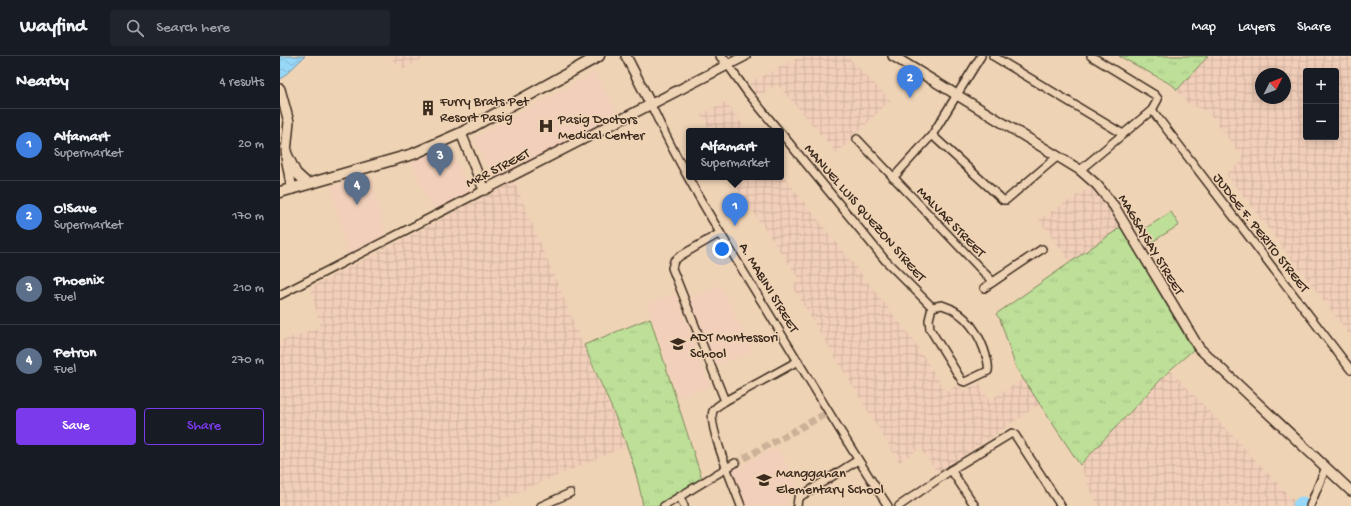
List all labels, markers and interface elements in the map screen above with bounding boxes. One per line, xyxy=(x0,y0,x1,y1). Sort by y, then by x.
search box xyxy=(110,10,390,46)
text: Wayfind xyxy=(20,16,86,39)
icon: search xyxy=(124,17,146,39)
text: Search here xyxy=(156,19,230,37)
text: Map xyxy=(1192,19,1216,36)
text: Layers xyxy=(1238,19,1275,36)
text: Share xyxy=(1297,19,1331,36)
pin: 2 xyxy=(897,65,923,98)
north arrow xyxy=(1255,68,1291,104)
map controls xyxy=(1303,68,1339,140)
button: + xyxy=(1303,68,1339,104)
text: Nearby xyxy=(16,72,69,92)
text: 4 results xyxy=(220,75,264,90)
place label: Furry Brats Pet Resort Pasig xyxy=(439,94,530,127)
building icon: Furry Brats Pet Resort Pasig xyxy=(419,99,437,117)
button: − xyxy=(1303,104,1339,140)
place label: Pasig Doctors Medical Center xyxy=(557,112,646,145)
hospital icon: Pasig Doctors Medical Center xyxy=(537,117,555,135)
text: Alfamart xyxy=(54,128,109,146)
popup xyxy=(686,128,784,180)
text: 1 xyxy=(26,137,32,152)
text: 20 m xyxy=(238,137,264,152)
text: Alfamart xyxy=(701,138,756,156)
street label: MANUEL LUIS QUEZON STREET xyxy=(800,141,929,286)
pin: 3 xyxy=(427,143,453,176)
text: Supermarket xyxy=(54,146,123,161)
street label: MRR STREET xyxy=(463,146,534,193)
text: Supermarket xyxy=(701,156,769,171)
street label: JUDGE F. PERITO STREET xyxy=(1208,171,1312,297)
pin: 4 xyxy=(344,172,370,205)
street label: MALVAR STREET xyxy=(912,184,989,262)
street label: MAGSAYSAY STREET xyxy=(1113,192,1187,299)
pin: 1 xyxy=(722,193,748,226)
text: O!Save xyxy=(54,200,96,218)
text: 2 xyxy=(26,209,32,224)
text: 170 m xyxy=(232,209,264,224)
text: Supermarket xyxy=(54,218,123,233)
your location xyxy=(712,239,732,259)
street label: A. MABINI STREET xyxy=(734,240,802,337)
text: Phoenix xyxy=(54,272,104,290)
text: 3 xyxy=(26,281,32,296)
text: 210 m xyxy=(233,281,264,296)
text: Fuel xyxy=(54,290,76,305)
place label: ADT Montessori School xyxy=(690,330,778,363)
school or university icon: ADT Montessori School xyxy=(669,335,687,353)
text: Petron xyxy=(54,344,96,362)
text: 4 xyxy=(26,353,32,368)
text: 270 m xyxy=(231,353,264,368)
text: Fuel xyxy=(54,362,76,377)
button: Save xyxy=(16,408,136,445)
button: Share xyxy=(144,408,264,445)
place label: Manggahan Elementary School xyxy=(776,466,884,499)
school or university icon: Manggahan Elementary School xyxy=(755,471,773,489)

